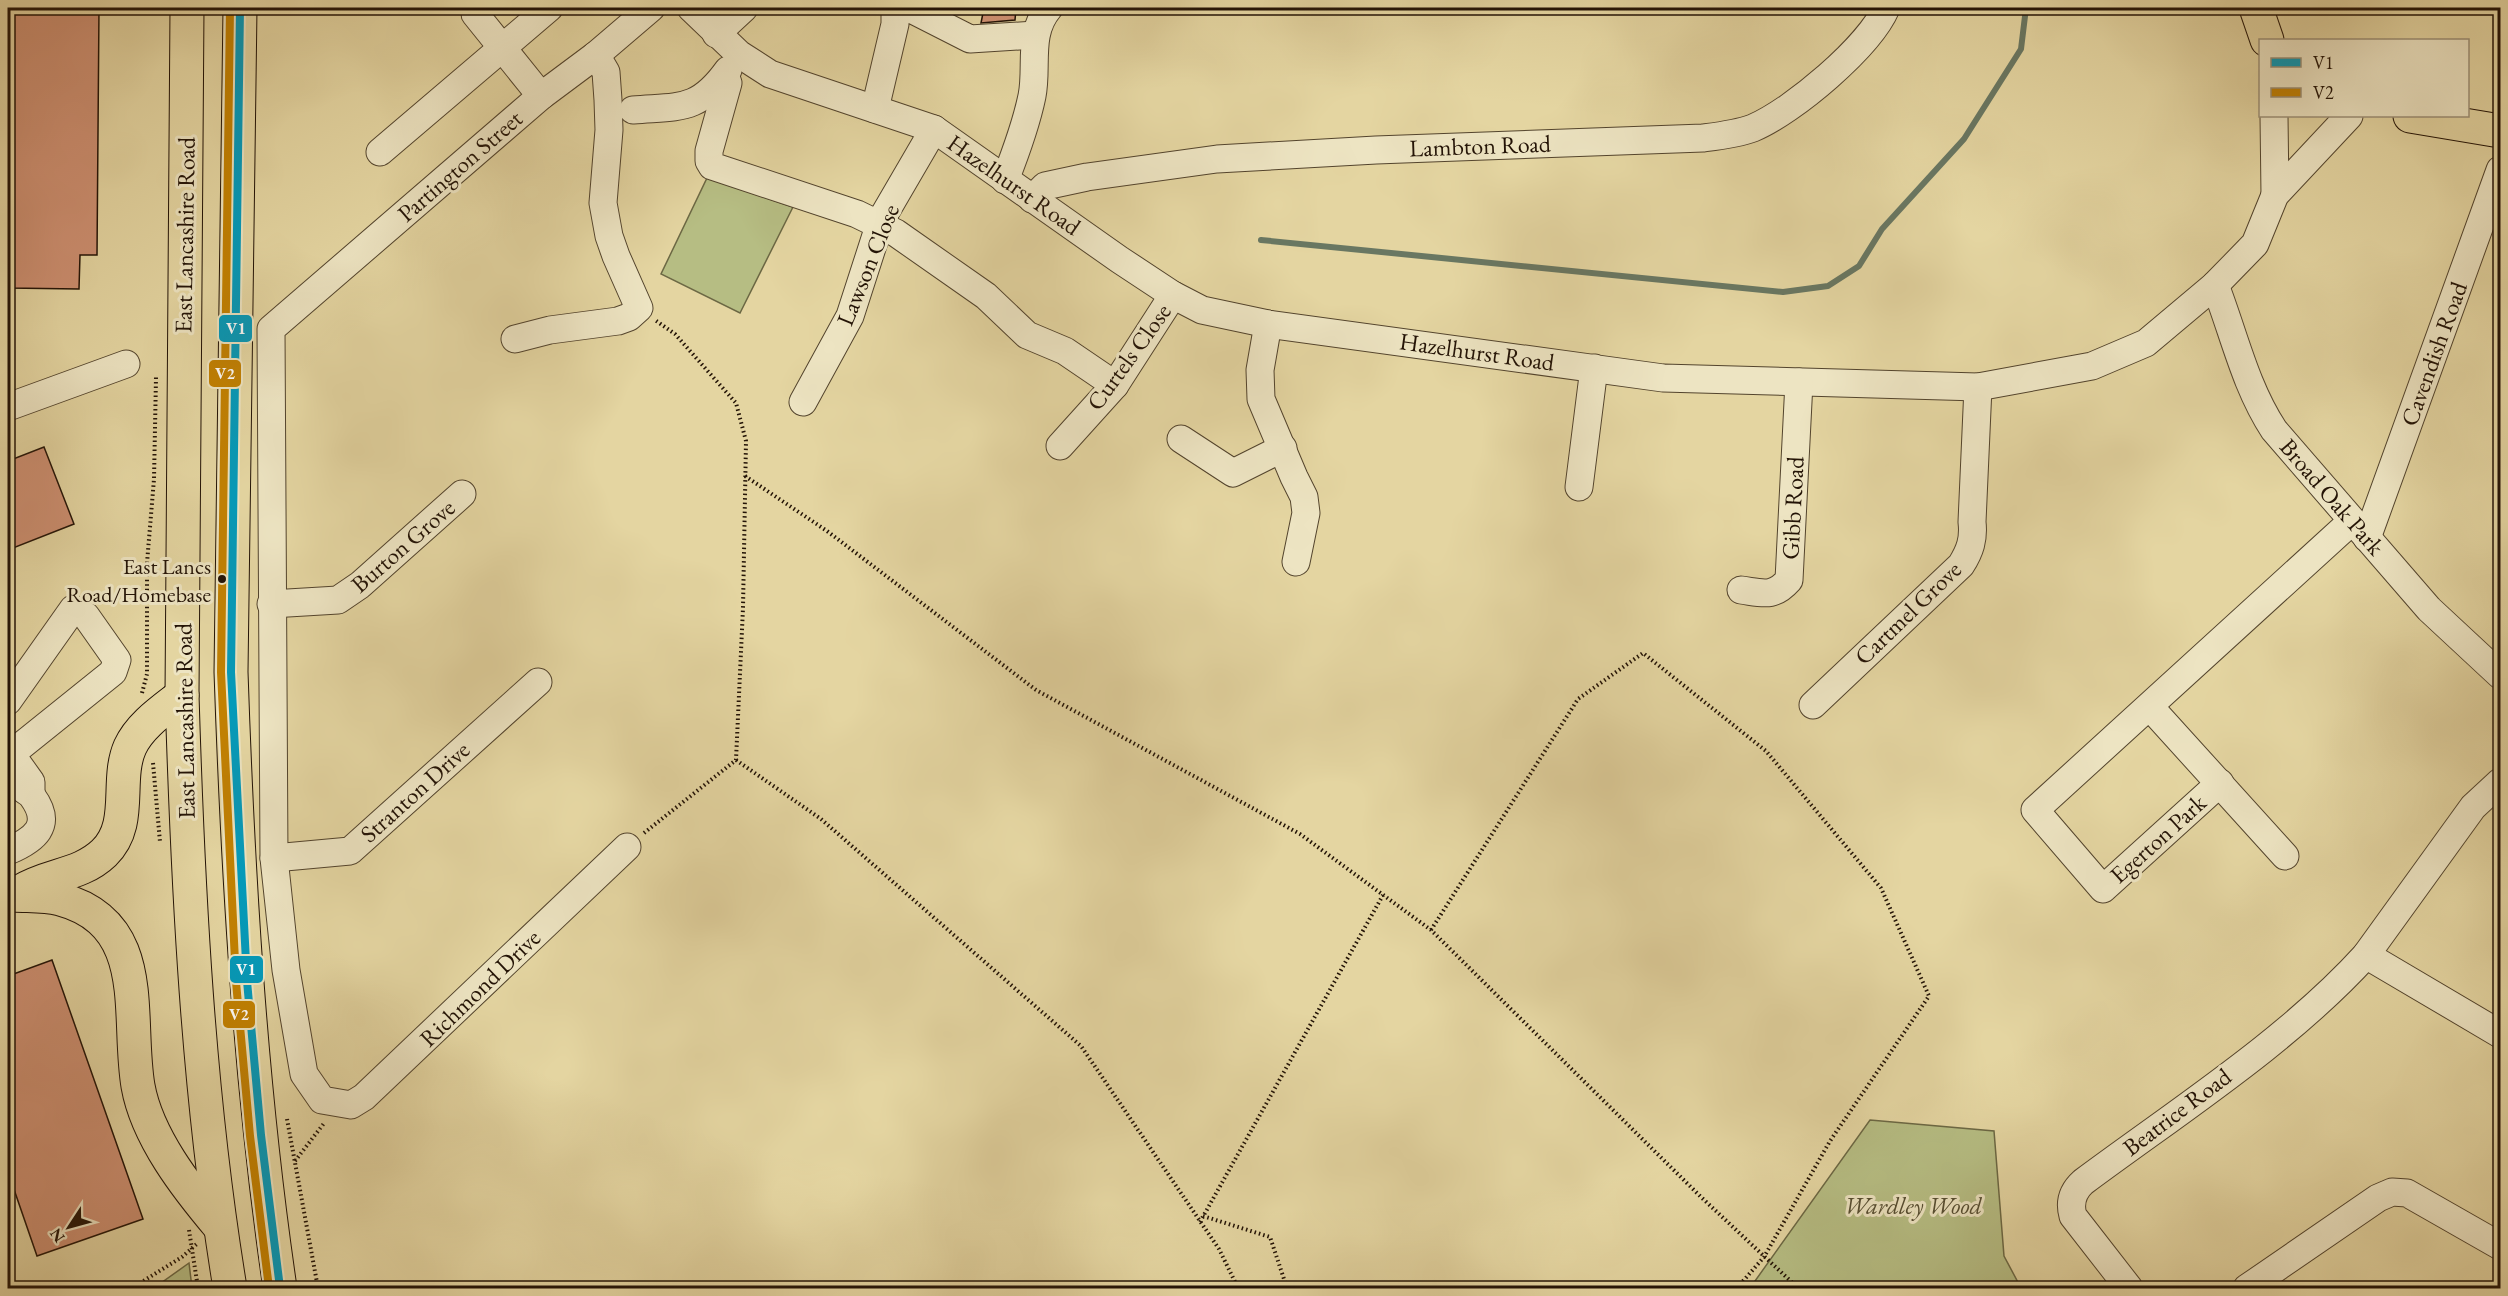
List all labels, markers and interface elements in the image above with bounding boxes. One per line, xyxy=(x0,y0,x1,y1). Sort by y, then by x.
legend xyxy=(2259,39,2469,117)
text: V1 xyxy=(2313,51,2334,74)
text: V2 xyxy=(2313,81,2334,104)
street label: Partington Street xyxy=(391,103,529,228)
street label: Hazelhurst Road xyxy=(941,127,1088,243)
street label: Lambton Road xyxy=(1409,128,1552,163)
street label: East Lancashire Road xyxy=(167,136,202,333)
street label: Lawson Close xyxy=(829,199,906,330)
street label: Cavendish Road xyxy=(2393,277,2474,430)
street label: Curtels Close xyxy=(1079,297,1178,416)
line badge: V1 xyxy=(218,314,253,343)
text: V1 xyxy=(226,318,246,339)
street label: Hazelhurst Road xyxy=(1398,325,1557,378)
line badge: V2 xyxy=(208,359,242,388)
text: V2 xyxy=(215,363,235,384)
street label: Broad Oak Park xyxy=(2273,432,2392,562)
street label: Gibb Road xyxy=(1774,455,1811,560)
street label: Burton Grove xyxy=(344,492,461,599)
place label: East Lancs Road/Homebase xyxy=(66,552,211,609)
street label: Cartmel Grove xyxy=(1848,554,1968,671)
marker: East Lancs Road/Homebase xyxy=(216,573,228,585)
street label: East Lancashire Road xyxy=(167,622,202,819)
street label: Stranton Drive xyxy=(353,734,476,849)
street label: Egerton Park xyxy=(2103,787,2213,890)
street label: Richmond Drive xyxy=(413,922,547,1053)
line badge: V1 xyxy=(229,955,264,984)
text: V1 xyxy=(236,959,256,980)
line badge: V2 xyxy=(222,1000,256,1029)
text: V2 xyxy=(229,1004,249,1025)
street label: Beatrice Road xyxy=(2116,1060,2238,1163)
park label: Wardley Wood xyxy=(1844,1190,1983,1221)
north arrow xyxy=(39,1197,99,1257)
text: N xyxy=(45,1224,70,1247)

